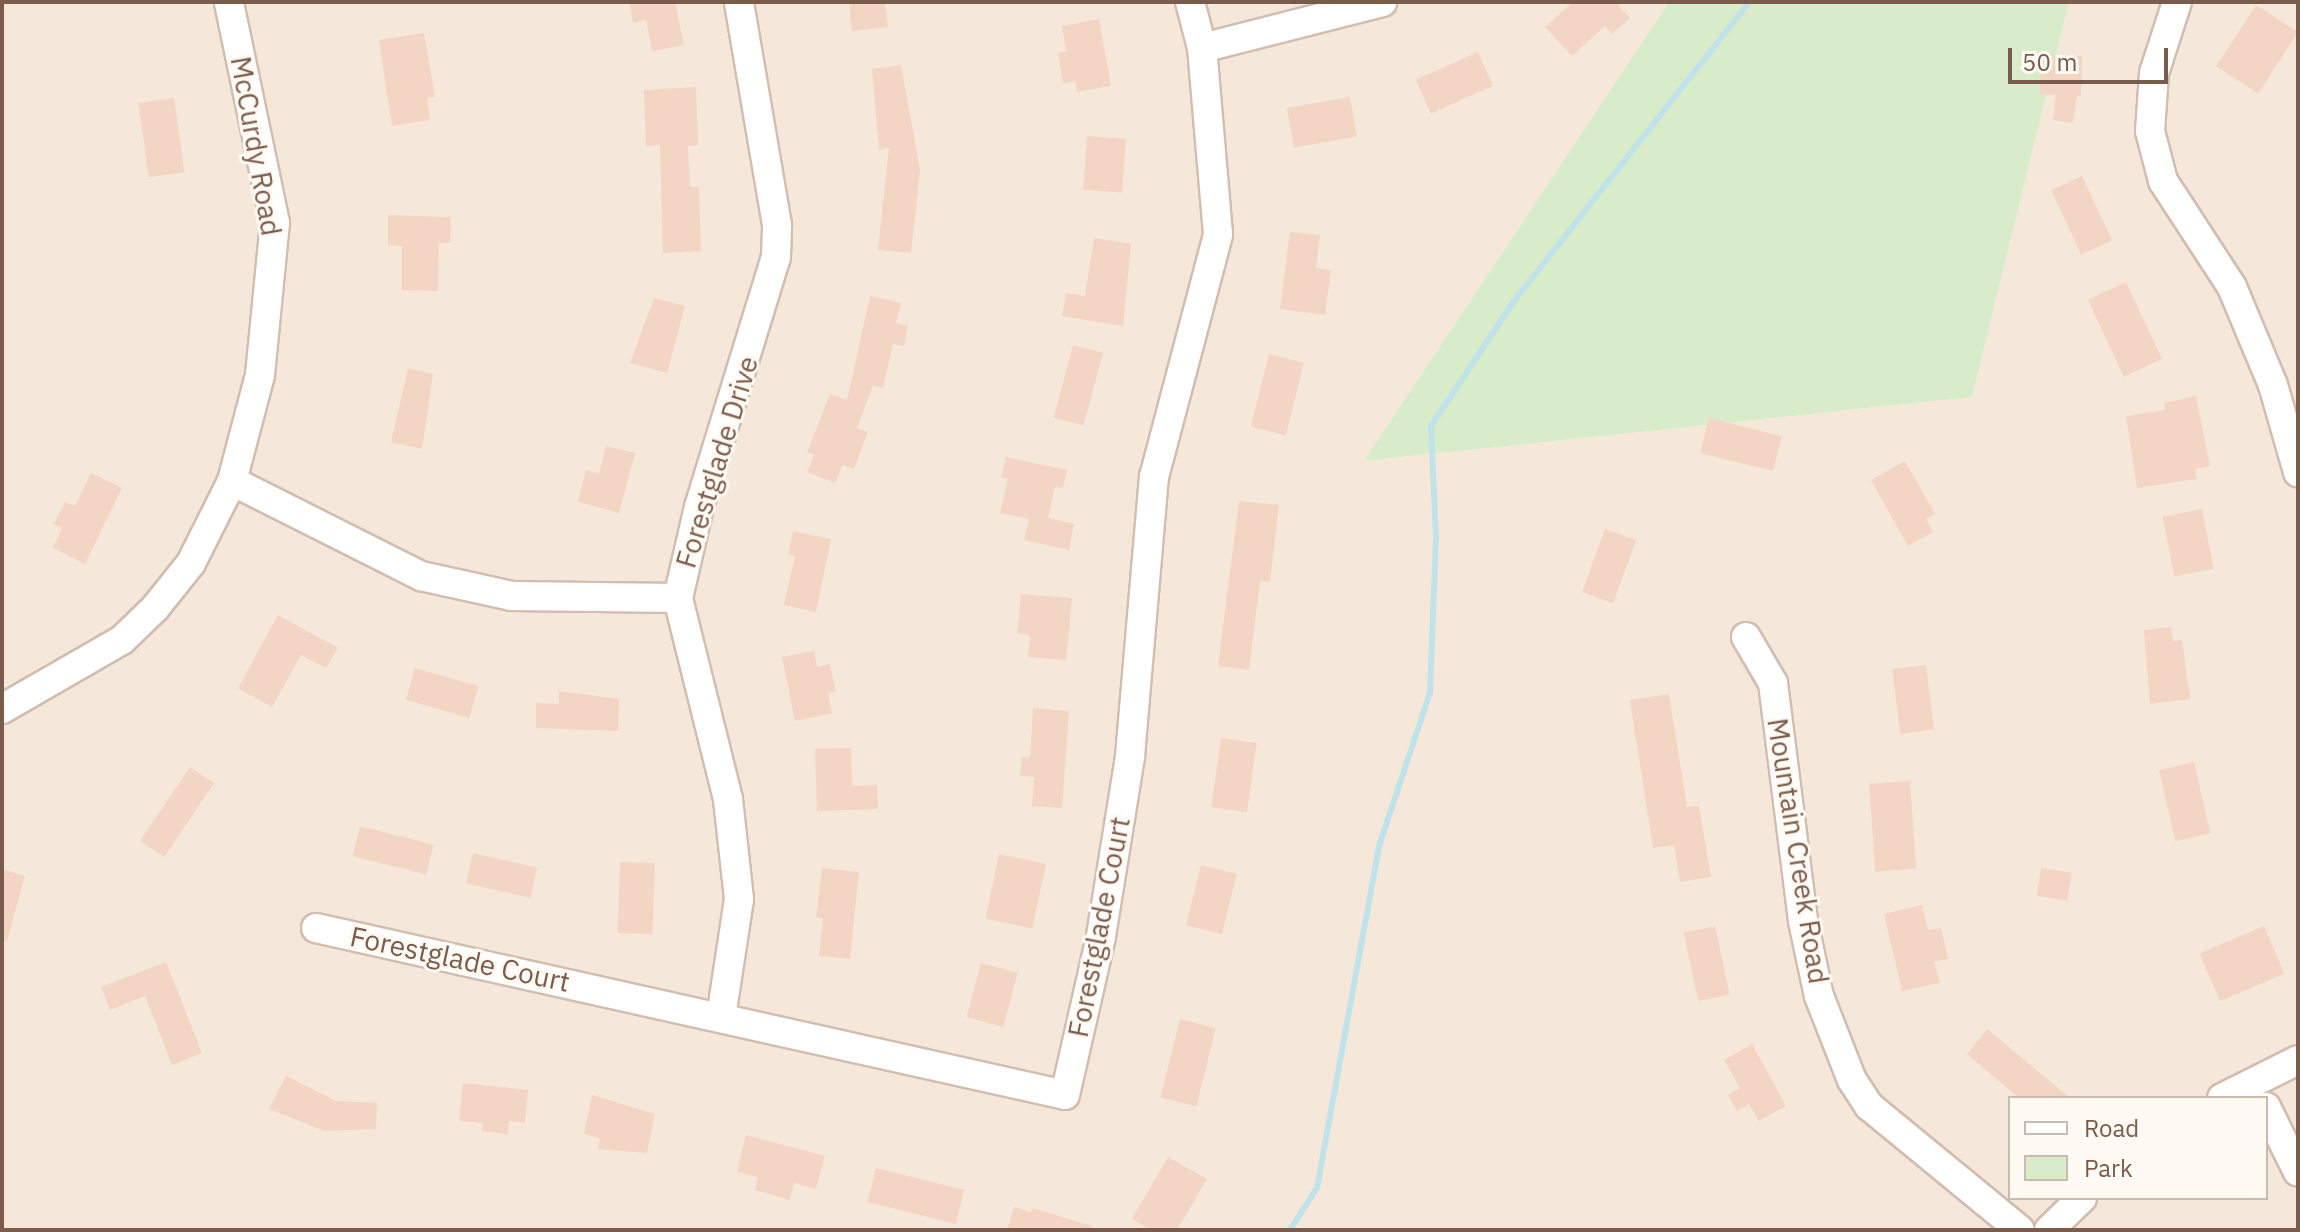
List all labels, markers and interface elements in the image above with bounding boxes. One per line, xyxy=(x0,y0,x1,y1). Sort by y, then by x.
scale bar xyxy=(2012,32,2172,82)
text: 50 m xyxy=(2022,46,2077,78)
street label: McCurdy Road xyxy=(224,54,288,238)
street label: Forestglade Drive xyxy=(669,352,765,572)
street label: Mountain Creek Road xyxy=(1760,716,1836,986)
street label: Forestglade Court xyxy=(1061,814,1137,1040)
street label: Forestglade Court xyxy=(347,919,573,999)
legend xyxy=(2008,1096,2268,1200)
text: Road xyxy=(2084,1112,2139,1144)
text: Park xyxy=(2084,1152,2133,1184)

